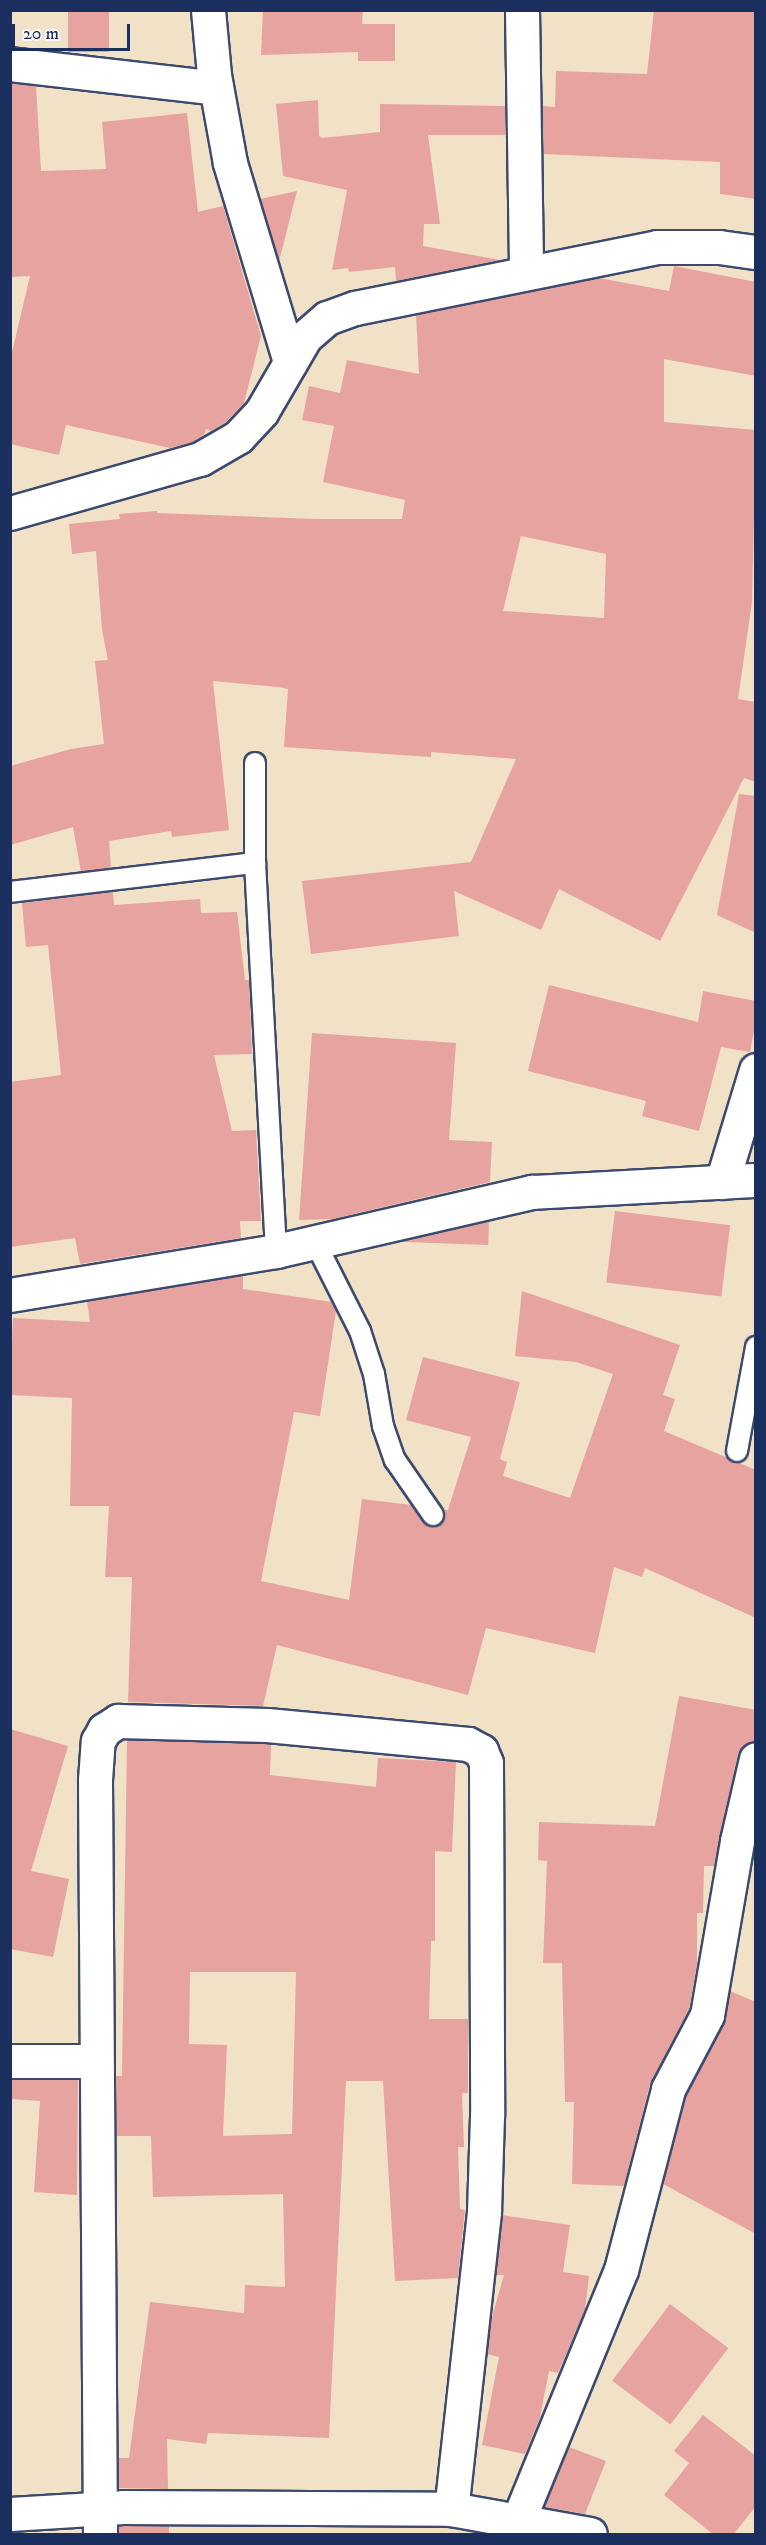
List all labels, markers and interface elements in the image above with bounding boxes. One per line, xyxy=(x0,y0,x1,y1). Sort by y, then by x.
scale bar xyxy=(15,12,134,50)
text: 20 m xyxy=(23,23,59,45)

